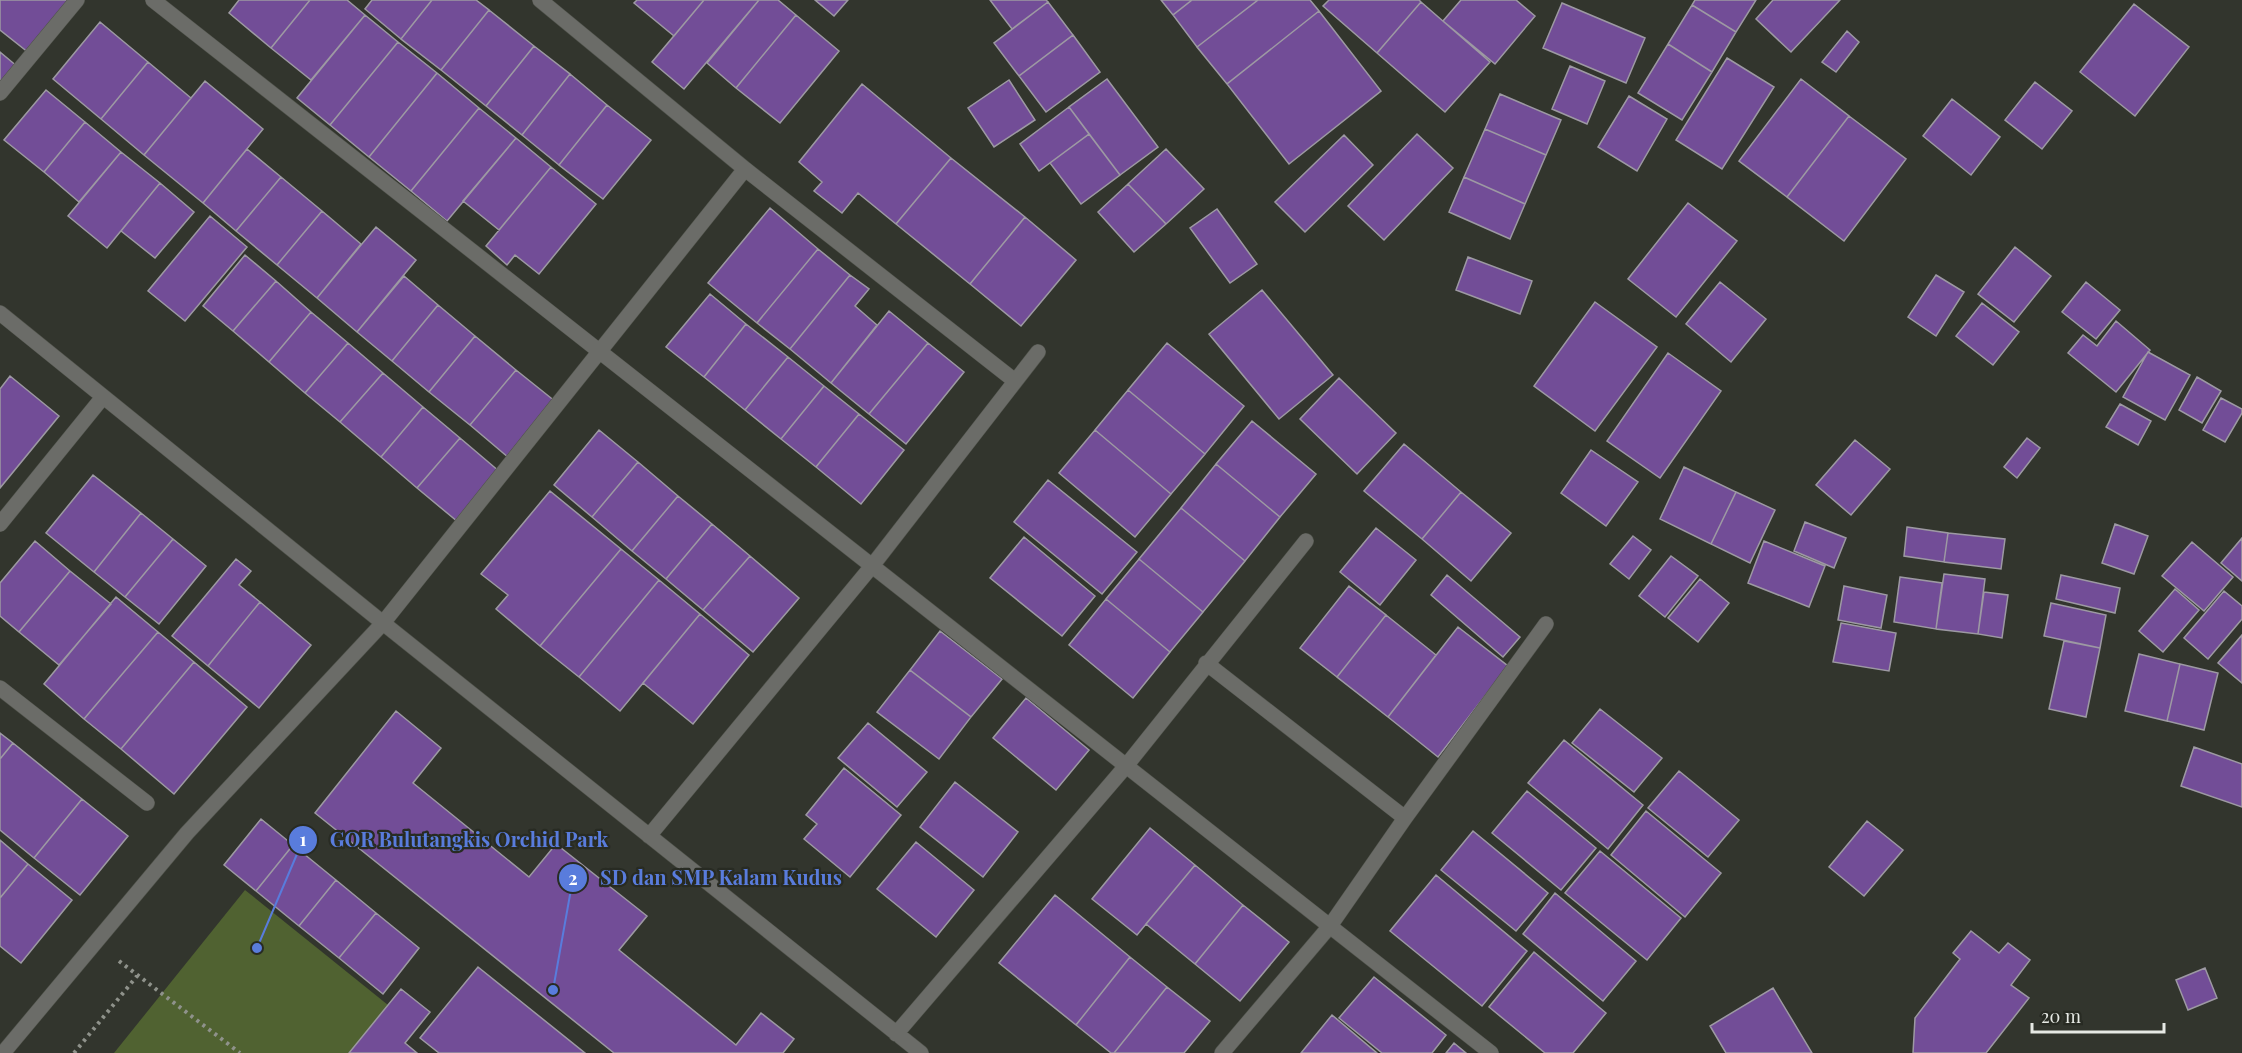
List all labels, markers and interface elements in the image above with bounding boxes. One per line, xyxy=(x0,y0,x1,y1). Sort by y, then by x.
callout: GOR Bulutangkis Orchid Park xyxy=(288,821,620,859)
text: GOR Bulutangkis Orchid Park xyxy=(330,825,609,852)
text: 1 xyxy=(300,827,307,851)
callout: SD dan SMP Kalam Kudus xyxy=(558,859,854,897)
text: SD dan SMP Kalam Kudus xyxy=(600,863,842,890)
text: 2 xyxy=(568,866,578,890)
scale bar xyxy=(2032,996,2164,1034)
text: 20 m xyxy=(2041,1004,2081,1028)

